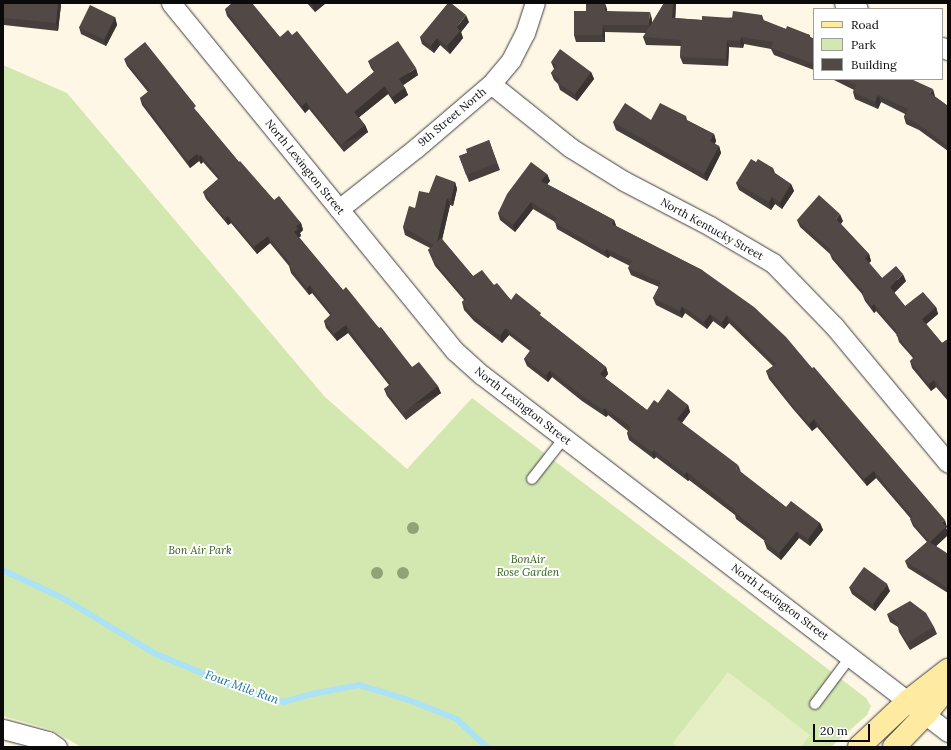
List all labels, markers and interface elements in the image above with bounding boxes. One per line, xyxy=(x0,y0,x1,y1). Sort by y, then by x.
legend xyxy=(813,8,943,80)
text: Road xyxy=(851,17,879,32)
text: Park xyxy=(851,37,876,52)
text: Building xyxy=(851,57,897,72)
street label: 9th Street North xyxy=(415,85,489,149)
street label: North Lexington Street xyxy=(263,117,347,217)
street label: North Kentucky Street xyxy=(658,195,766,263)
street label: North Lexington Street xyxy=(472,364,574,448)
park label: Bon Air Park xyxy=(168,543,232,557)
park label: BonAir Rose Garden xyxy=(497,553,559,579)
street label: North Lexington Street xyxy=(729,561,831,643)
water label: Four Mile Run xyxy=(203,667,281,707)
scale bar xyxy=(815,716,872,742)
text: 20 m xyxy=(820,723,848,738)

